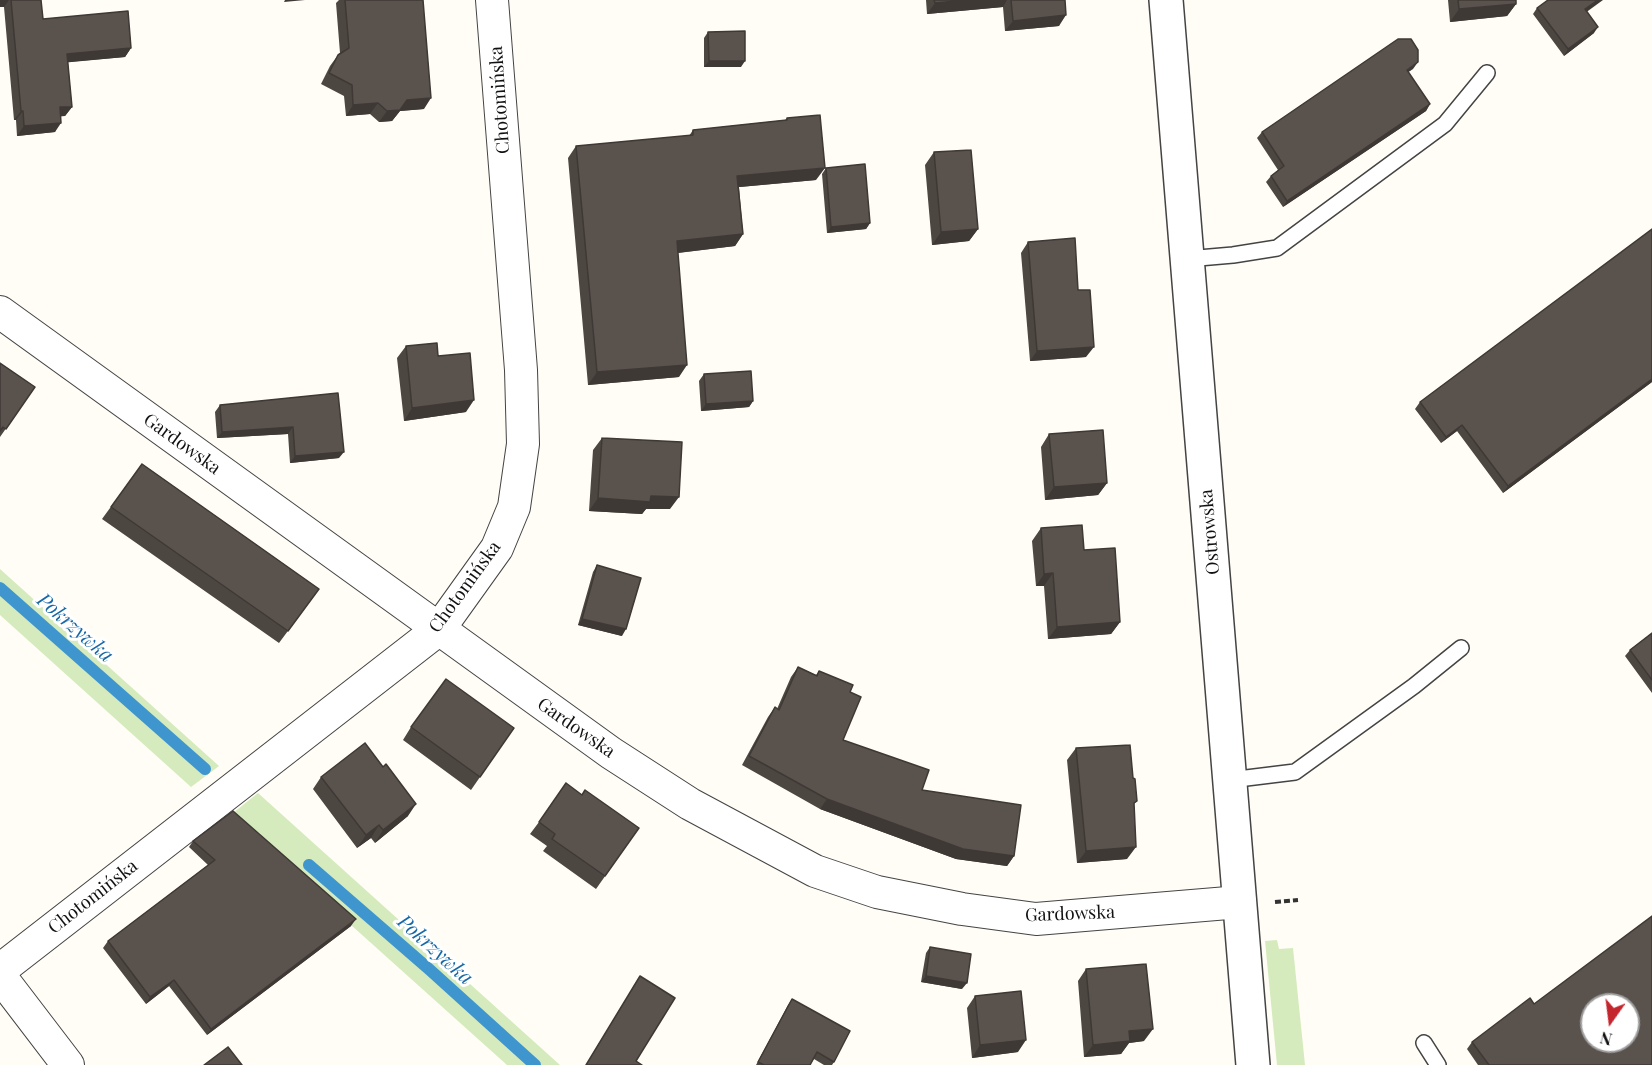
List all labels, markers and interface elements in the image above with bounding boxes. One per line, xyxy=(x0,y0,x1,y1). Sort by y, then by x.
street label: Chotomińska xyxy=(485,45,515,155)
street label: Gardowska xyxy=(139,409,225,479)
street label: Ostrowska xyxy=(1196,488,1224,576)
street label: Chotomińska xyxy=(425,537,505,637)
water label: Pokrzywka xyxy=(32,588,118,668)
street label: Gardowska xyxy=(533,693,619,763)
street label: Chotomińska xyxy=(44,855,142,939)
street label: Gardowska xyxy=(1025,902,1115,926)
water label: Pokrzywka xyxy=(392,910,478,990)
north arrow xyxy=(1580,993,1640,1053)
text: N xyxy=(1598,1027,1614,1051)

